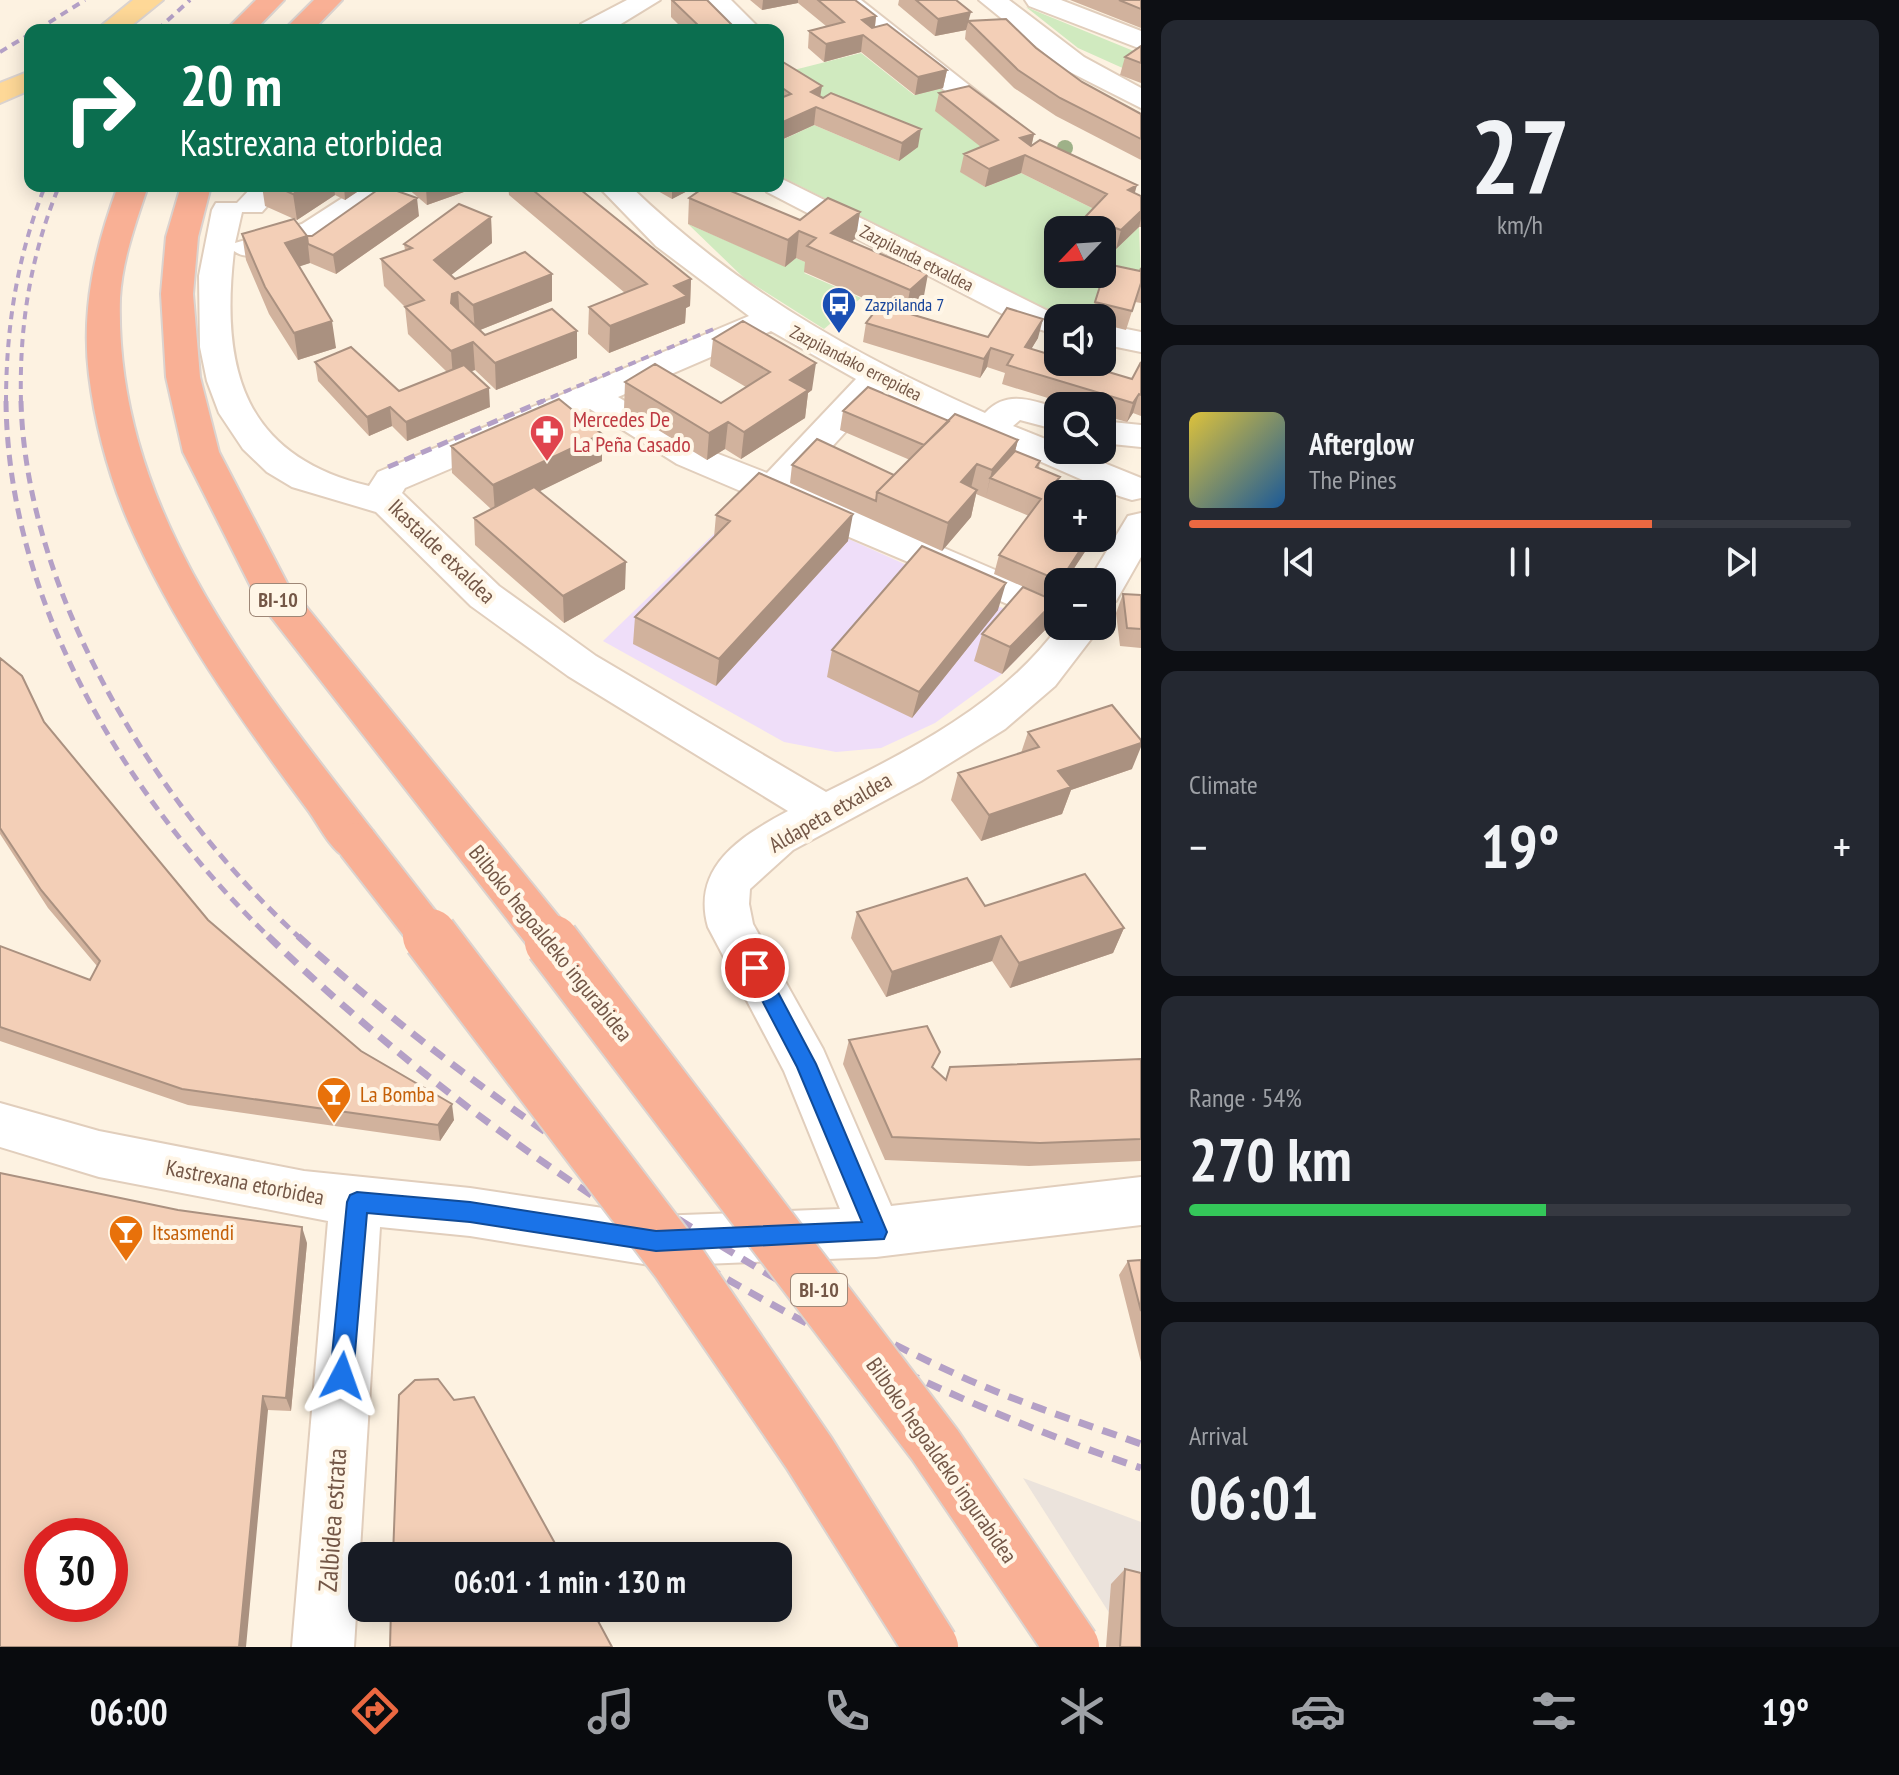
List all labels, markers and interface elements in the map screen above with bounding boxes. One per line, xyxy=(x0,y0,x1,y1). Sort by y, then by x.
text: 20 m xyxy=(180,49,282,121)
icon: right xyxy=(48,56,152,160)
text: 27 xyxy=(1470,88,1570,223)
text: Kastrexana etorbidea xyxy=(180,119,443,166)
text: km/h xyxy=(1497,208,1543,241)
north arrow xyxy=(1044,216,1116,288)
map controls xyxy=(1044,216,1116,640)
street label: Zazpilanda etxaldea xyxy=(856,219,978,297)
bus stop icon: Zazpilanda 7 xyxy=(820,285,858,335)
place label: Zazpilanda 7 xyxy=(865,293,944,316)
button: sound xyxy=(1044,304,1116,376)
street label: Zazpilandako errepidea xyxy=(786,320,926,406)
button: search xyxy=(1044,392,1116,464)
place label: Mercedes De La Peña Casado xyxy=(573,405,691,458)
pharmacy icon: Mercedes De La Peña Casado xyxy=(528,413,566,463)
text: Afterglow xyxy=(1309,424,1414,463)
text: The Pines xyxy=(1309,463,1397,496)
button: + xyxy=(1044,480,1116,552)
street label: Ikastalde etxaldea xyxy=(382,493,502,609)
icon: previous xyxy=(1277,540,1321,584)
icon: pause xyxy=(1498,540,1542,584)
icon: next xyxy=(1719,540,1763,584)
button: − xyxy=(1044,568,1116,640)
road number: BI-10 xyxy=(250,584,306,616)
street label: Aldapeta etxaldea xyxy=(764,766,896,858)
text: Climate xyxy=(1189,768,1258,801)
text: 19° xyxy=(1480,807,1560,885)
text: − xyxy=(1189,818,1207,875)
text: + xyxy=(1833,818,1851,875)
street label: Bilboko hegoaldeko ingurabidea xyxy=(463,839,639,1047)
pin xyxy=(721,934,789,1002)
icon: arrive xyxy=(733,946,777,990)
bar icon: La Bomba xyxy=(315,1075,353,1125)
place label: La Bomba xyxy=(360,1080,435,1108)
text: Range · 54% xyxy=(1189,1081,1302,1114)
text: 270 km xyxy=(1189,1120,1352,1198)
street label: Kastrexana etorbidea xyxy=(163,1153,327,1211)
bar icon: Itsasmendi xyxy=(107,1213,145,1263)
place label: Itsasmendi xyxy=(152,1218,234,1246)
road number: BI-10 xyxy=(791,1274,847,1306)
position arrow xyxy=(300,1334,384,1418)
street label: Bilboko hegoaldeko ingurabidea xyxy=(860,1352,1024,1568)
text: Arrival xyxy=(1189,1419,1248,1452)
street label: Zalbidea estrata xyxy=(311,1447,353,1593)
text: 06:01 xyxy=(1189,1458,1319,1536)
speed limit sign: 30 xyxy=(24,1518,128,1622)
text: 06:01 · 1 min · 130 m xyxy=(454,1562,686,1601)
icon: directions xyxy=(347,1683,403,1739)
icon: music xyxy=(583,1683,639,1739)
icon: phone xyxy=(819,1683,875,1739)
icon: climate xyxy=(1054,1683,1110,1739)
icon: car xyxy=(1290,1683,1346,1739)
icon: filters xyxy=(1526,1683,1582,1739)
text: 06:00 xyxy=(90,1688,168,1735)
text: 19° xyxy=(1762,1688,1809,1735)

